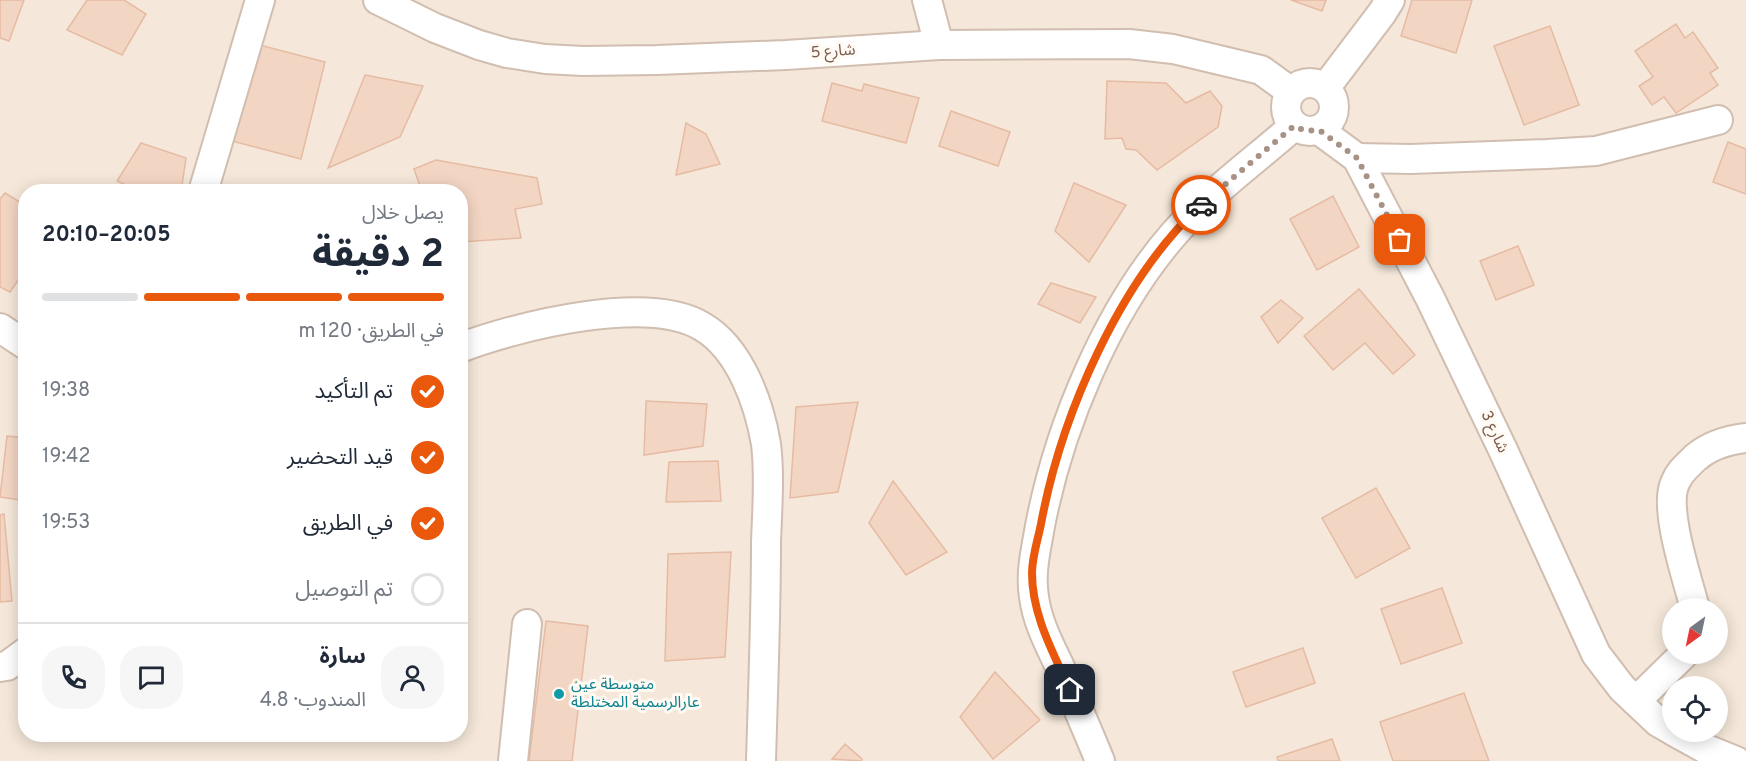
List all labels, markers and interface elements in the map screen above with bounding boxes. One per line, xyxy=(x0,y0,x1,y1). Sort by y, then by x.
street label: شارع 5 xyxy=(810,40,856,65)
courier xyxy=(1171,175,1231,235)
icon: car xyxy=(1185,189,1218,222)
text: يصل خلال xyxy=(362,201,444,227)
pin xyxy=(1374,214,1425,265)
text: 20:05–20:10 xyxy=(42,222,171,249)
icon: bag xyxy=(1383,223,1416,256)
text: 2 دقيقة xyxy=(312,232,444,281)
text: في الطريق · 120 m xyxy=(298,319,444,345)
icon: check xyxy=(411,375,444,408)
text: 19:38 xyxy=(42,378,90,404)
text: تم التأكيد xyxy=(314,379,393,406)
street label: شارع 3 xyxy=(1475,408,1512,457)
icon: check xyxy=(411,441,444,474)
text: 19:42 xyxy=(42,444,91,470)
text: قيد التحضير xyxy=(287,445,393,472)
icon: check xyxy=(411,507,444,540)
text: 19:53 xyxy=(42,510,90,536)
text: في الطريق xyxy=(303,511,393,538)
text: تم التوصيل xyxy=(295,577,393,604)
north arrow xyxy=(1662,598,1728,664)
map controls xyxy=(1662,598,1728,742)
text: سارة xyxy=(320,644,366,671)
button: phone xyxy=(42,646,105,709)
button: chat xyxy=(120,646,183,709)
button: person xyxy=(381,646,444,709)
pin xyxy=(1044,664,1095,715)
icon: home xyxy=(1053,673,1086,706)
place label: متوسطة عين عارالرسمية المختلطة xyxy=(571,675,700,713)
button: locate xyxy=(1662,676,1728,742)
marker: متوسطة عين عارالرسمية المختلطة xyxy=(552,687,566,701)
text: المندوب · 4.8 xyxy=(260,688,366,714)

